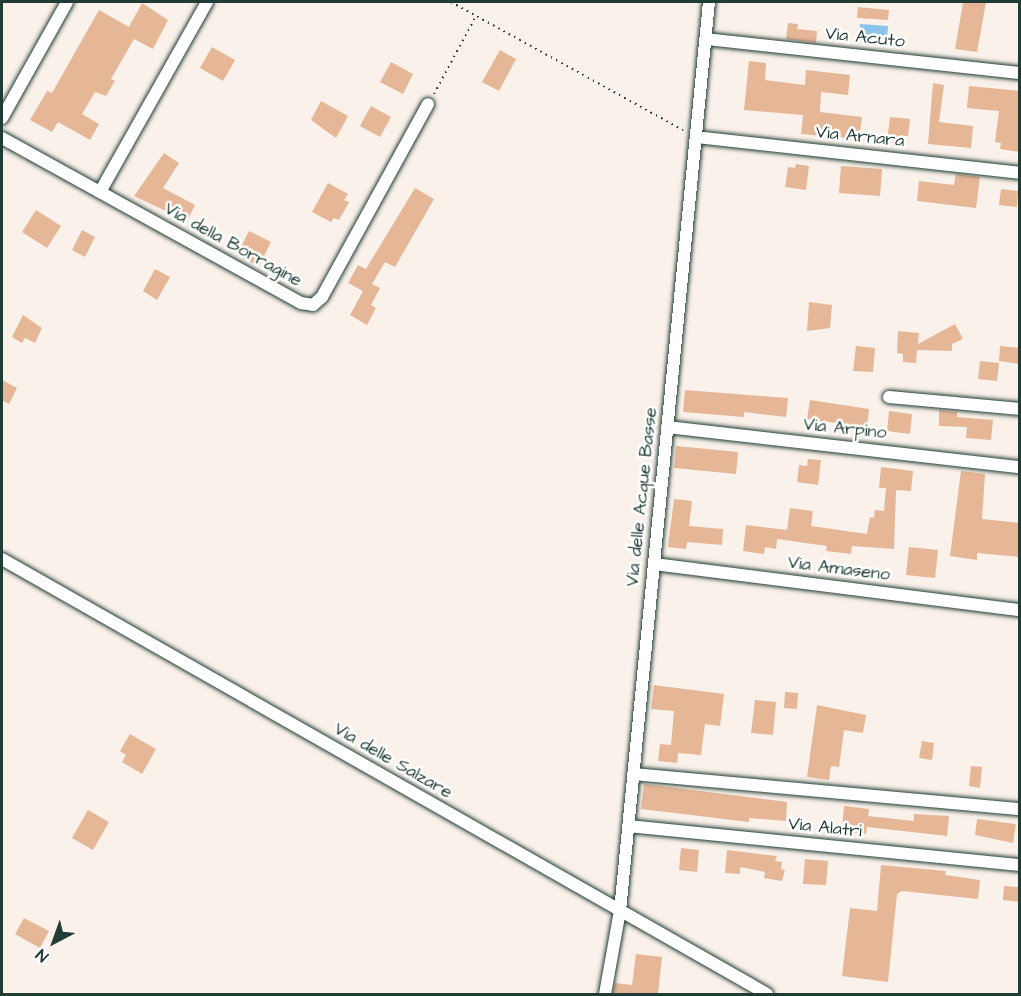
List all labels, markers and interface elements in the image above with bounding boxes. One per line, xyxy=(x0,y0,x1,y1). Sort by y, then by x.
street label: Via Acuto xyxy=(824,23,906,53)
street label: Via Arnara xyxy=(815,122,905,152)
street label: Via della Borragine xyxy=(160,198,306,292)
street label: Via delle Acque Basse xyxy=(622,406,662,588)
street label: Via Arpino xyxy=(802,414,888,444)
street label: Via Amaseno xyxy=(787,552,891,586)
street label: Via delle Salzare xyxy=(330,718,456,804)
street label: Via Alatri xyxy=(787,813,863,843)
north arrow xyxy=(24,912,84,972)
text: N xyxy=(31,944,53,967)

